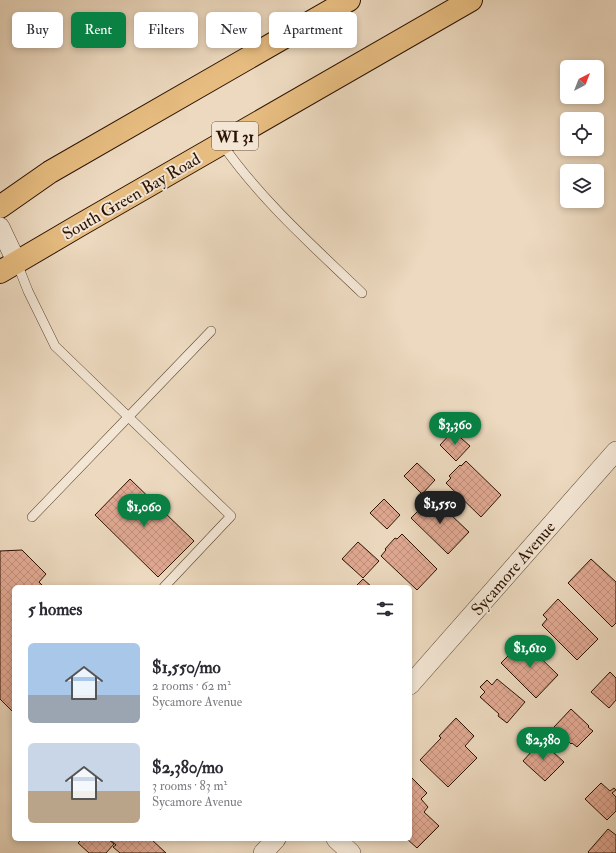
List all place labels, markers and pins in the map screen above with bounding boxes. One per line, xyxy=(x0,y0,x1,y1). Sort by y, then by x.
pin: $3,360 xyxy=(422,412,488,446)
pin: $1,550 xyxy=(407,491,473,525)
pin: $1,060 xyxy=(111,494,177,528)
pin: $1,610 xyxy=(497,635,563,669)
pin: $2,380 xyxy=(510,727,576,761)

